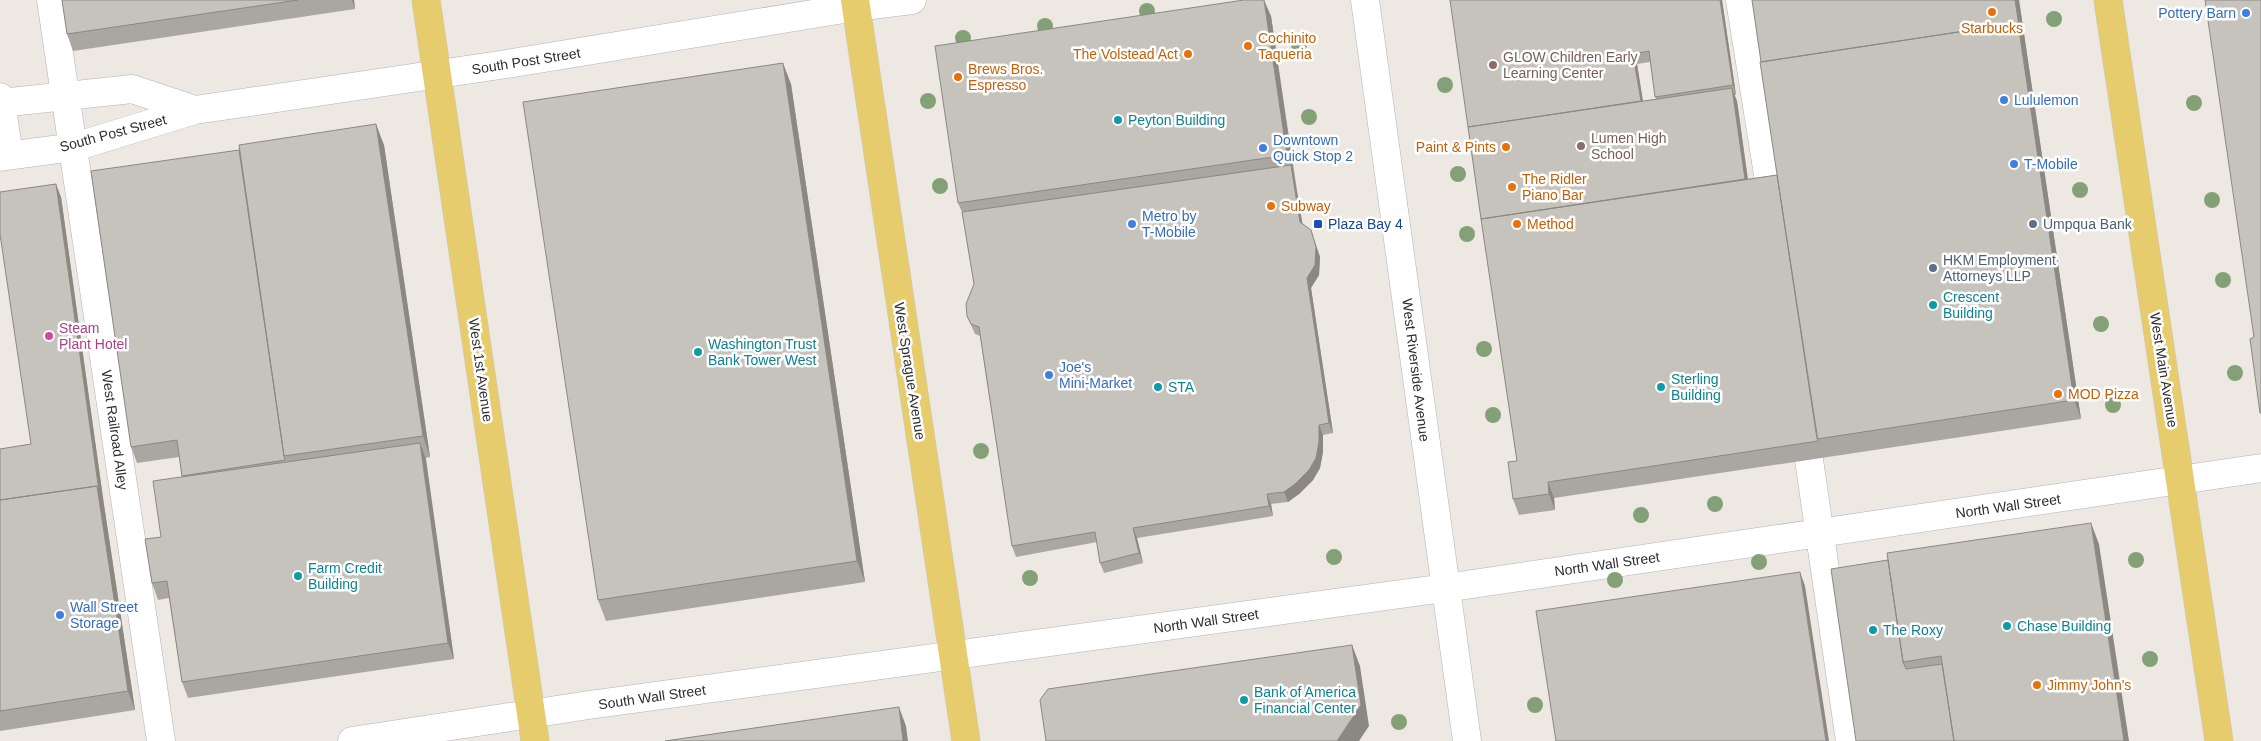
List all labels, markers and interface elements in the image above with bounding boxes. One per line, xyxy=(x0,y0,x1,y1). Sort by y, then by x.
place label: Pottery Barn xyxy=(2158,5,2236,21)
marker: Starbucks xyxy=(1986,6,1998,18)
marker: Pottery Barn xyxy=(2240,7,2252,19)
place label: Starbucks xyxy=(1961,20,2023,36)
place label: Cochinito Taqueria xyxy=(1258,30,1317,62)
marker: Cochinito Taqueria xyxy=(1242,40,1254,52)
street label: South Post Street xyxy=(471,44,582,77)
place label: The Volstead Act xyxy=(1073,46,1178,62)
marker: The Volstead Act xyxy=(1182,48,1194,60)
place label: GLOW Children Early Learning Center xyxy=(1503,49,1638,81)
marker: GLOW Children Early Learning Center xyxy=(1487,59,1499,71)
place label: Brews Bros. Espresso xyxy=(968,61,1043,93)
marker: Brews Bros. Espresso xyxy=(952,71,964,83)
place label: Lululemon xyxy=(2014,92,2079,108)
marker: Lululemon xyxy=(1998,94,2010,106)
street label: South Post Street xyxy=(58,111,168,155)
place label: Peyton Building xyxy=(1128,112,1225,128)
marker: Peyton Building xyxy=(1112,114,1124,126)
place label: Lumen High School xyxy=(1591,130,1667,162)
place label: Downtown Quick Stop 2 xyxy=(1273,132,1353,164)
place label: Paint & Pints xyxy=(1416,139,1496,155)
marker: Lumen High School xyxy=(1575,140,1587,152)
marker: Paint & Pints xyxy=(1500,141,1512,153)
marker: Downtown Quick Stop 2 xyxy=(1257,142,1269,154)
place label: T-Mobile xyxy=(2024,156,2078,172)
marker: T-Mobile xyxy=(2008,158,2020,170)
place label: The Ridler Piano Bar xyxy=(1522,171,1587,203)
marker: The Ridler Piano Bar xyxy=(1506,181,1518,193)
place label: Subway xyxy=(1281,198,1331,214)
marker: Subway xyxy=(1265,200,1277,212)
place label: Metro by T-Mobile xyxy=(1142,208,1196,240)
place label: Plaza Bay 4 xyxy=(1328,216,1403,232)
place label: Method xyxy=(1527,216,1574,232)
place label: Umpqua Bank xyxy=(2043,216,2133,232)
marker: Metro by T-Mobile xyxy=(1126,218,1138,230)
marker: Plaza Bay 4 xyxy=(1312,218,1324,230)
marker: Method xyxy=(1511,218,1523,230)
marker: Umpqua Bank xyxy=(2027,218,2039,230)
place label: HKM Employment Attorneys LLP xyxy=(1943,252,2056,284)
marker: HKM Employment Attorneys LLP xyxy=(1927,262,1939,274)
place label: Crescent Building xyxy=(1943,289,1999,321)
street label: West Riverside Avenue xyxy=(1399,297,1433,443)
marker: Crescent Building xyxy=(1927,299,1939,311)
street label: West Sprague Avenue xyxy=(891,301,929,441)
street label: West Main Avenue xyxy=(2147,311,2181,429)
street label: West 1st Avenue xyxy=(466,317,496,423)
place label: Steam Plant Hotel xyxy=(59,320,127,352)
marker: Steam Plant Hotel xyxy=(43,330,55,342)
place label: Washington Trust Bank Tower West xyxy=(708,336,817,368)
marker: Washington Trust Bank Tower West xyxy=(692,346,704,358)
place label: Joe's Mini-Market xyxy=(1059,359,1132,391)
street label: West Railroad Alley xyxy=(99,369,131,491)
marker: Joe's Mini-Market xyxy=(1043,369,1055,381)
place label: Sterling Building xyxy=(1671,371,1721,403)
place label: STA xyxy=(1168,379,1195,395)
marker: STA xyxy=(1152,381,1164,393)
marker: Sterling Building xyxy=(1655,381,1667,393)
place label: MOD Pizza xyxy=(2068,386,2139,402)
marker: MOD Pizza xyxy=(2052,388,2064,400)
street label: North Wall Street xyxy=(1954,491,2062,521)
street label: North Wall Street xyxy=(1553,549,1661,579)
place label: Farm Credit Building xyxy=(308,560,382,592)
marker: Farm Credit Building xyxy=(292,570,304,582)
place label: Wall Street Storage xyxy=(70,599,138,631)
street label: North Wall Street xyxy=(1152,606,1260,636)
marker: Wall Street Storage xyxy=(54,609,66,621)
place label: Chase Building xyxy=(2017,618,2111,634)
marker: Chase Building xyxy=(2001,620,2013,632)
place label: The Roxy xyxy=(1883,622,1943,638)
marker: The Roxy xyxy=(1867,624,1879,636)
place label: Jimmy John's xyxy=(2047,677,2131,693)
marker: Jimmy John's xyxy=(2031,679,2043,691)
street label: South Wall Street xyxy=(597,682,707,712)
place label: Bank of America Financial Center xyxy=(1254,684,1356,716)
marker: Bank of America Financial Center xyxy=(1238,694,1250,706)

